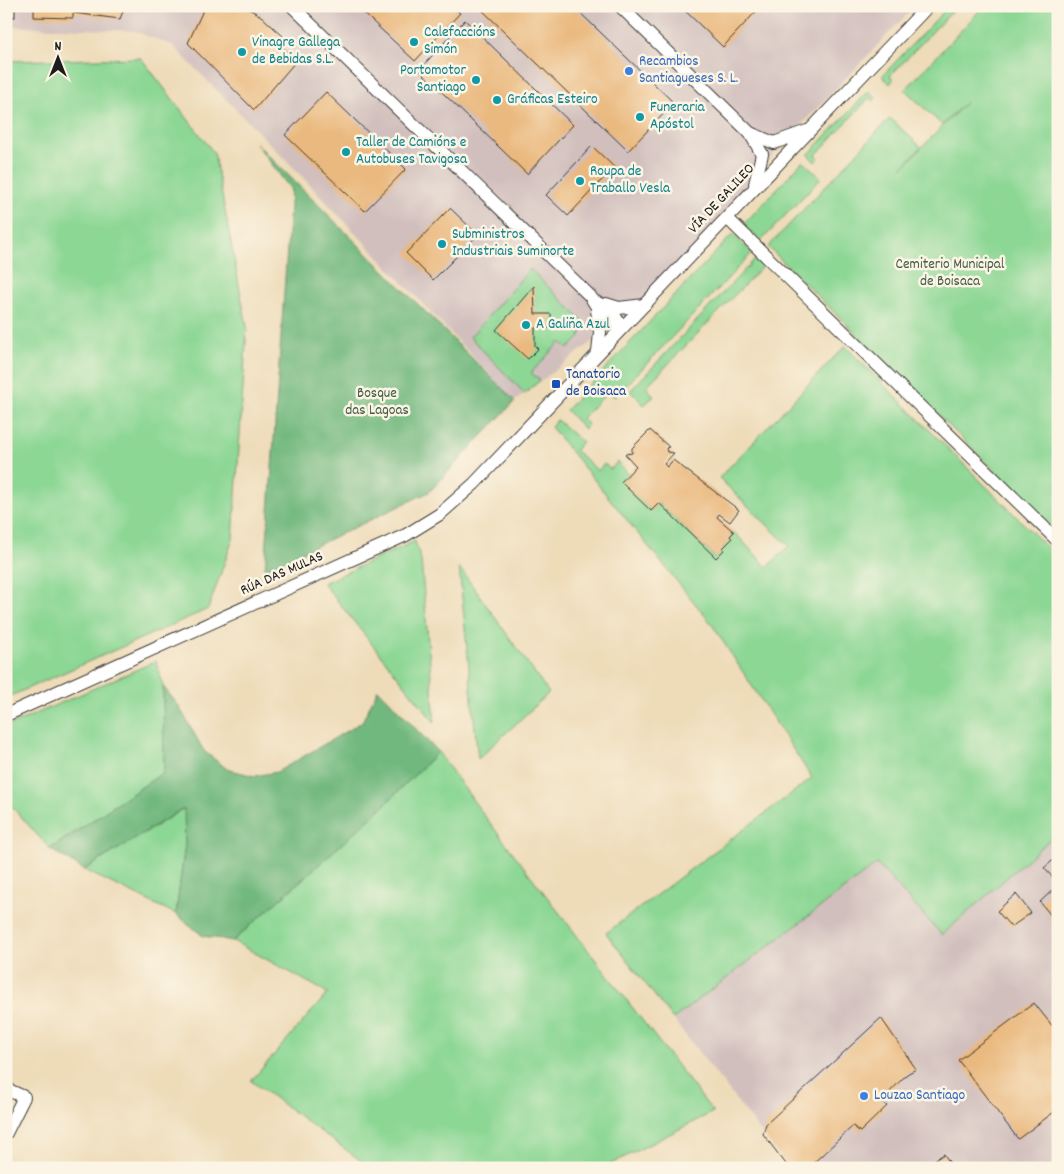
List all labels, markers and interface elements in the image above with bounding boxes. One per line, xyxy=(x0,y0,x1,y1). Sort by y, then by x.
place label: Calefaccións Simón xyxy=(424,22,496,61)
north arrow xyxy=(32,32,82,82)
place label: Vinagre Gallega de Bebidas S.L. xyxy=(252,32,341,71)
marker: Calefaccións Simón xyxy=(408,36,420,48)
text: N xyxy=(55,37,62,57)
marker: Vinagre Gallega de Bebidas S.L. xyxy=(236,46,248,58)
place label: Recambios Santiagueses S. L. xyxy=(639,51,738,90)
place label: Portomotor Santiago xyxy=(400,60,466,99)
marker: Recambios Santiagueses S. L. xyxy=(623,65,635,77)
marker: Portomotor Santiago xyxy=(470,74,482,86)
place label: Gráficas Esteiro xyxy=(507,89,598,111)
marker: Gráficas Esteiro xyxy=(491,94,503,106)
place label: Funeraria Apóstol xyxy=(650,97,706,136)
marker: Funeraria Apóstol xyxy=(634,111,646,123)
place label: Taller de Camións e Autobuses Tavigosa xyxy=(356,132,468,171)
marker: Taller de Camións e Autobuses Tavigosa xyxy=(340,146,352,158)
street label: VÍA DE GALILEO xyxy=(684,159,760,239)
place label: Roupa de Traballo Vesla xyxy=(590,161,671,200)
marker: Roupa de Traballo Vesla xyxy=(574,175,586,187)
place label: Subministros Industriais Suminorte xyxy=(452,224,575,263)
marker: Subministros Industriais Suminorte xyxy=(436,238,448,250)
park label: Cemiterio Municipal de Boisaca xyxy=(896,254,1005,293)
place label: A Galiña Azul xyxy=(536,314,610,336)
marker: A Galiña Azul xyxy=(520,319,532,331)
place label: Tanatorio de Boisaca xyxy=(566,364,627,403)
marker: Tanatorio de Boisaca xyxy=(550,378,562,390)
park label: Bosque das Lagoas xyxy=(345,383,409,422)
street label: RÚA DAS MULAS xyxy=(237,546,327,602)
place label: Louzao Santiago xyxy=(874,1085,966,1107)
marker: Louzao Santiago xyxy=(858,1090,870,1102)

